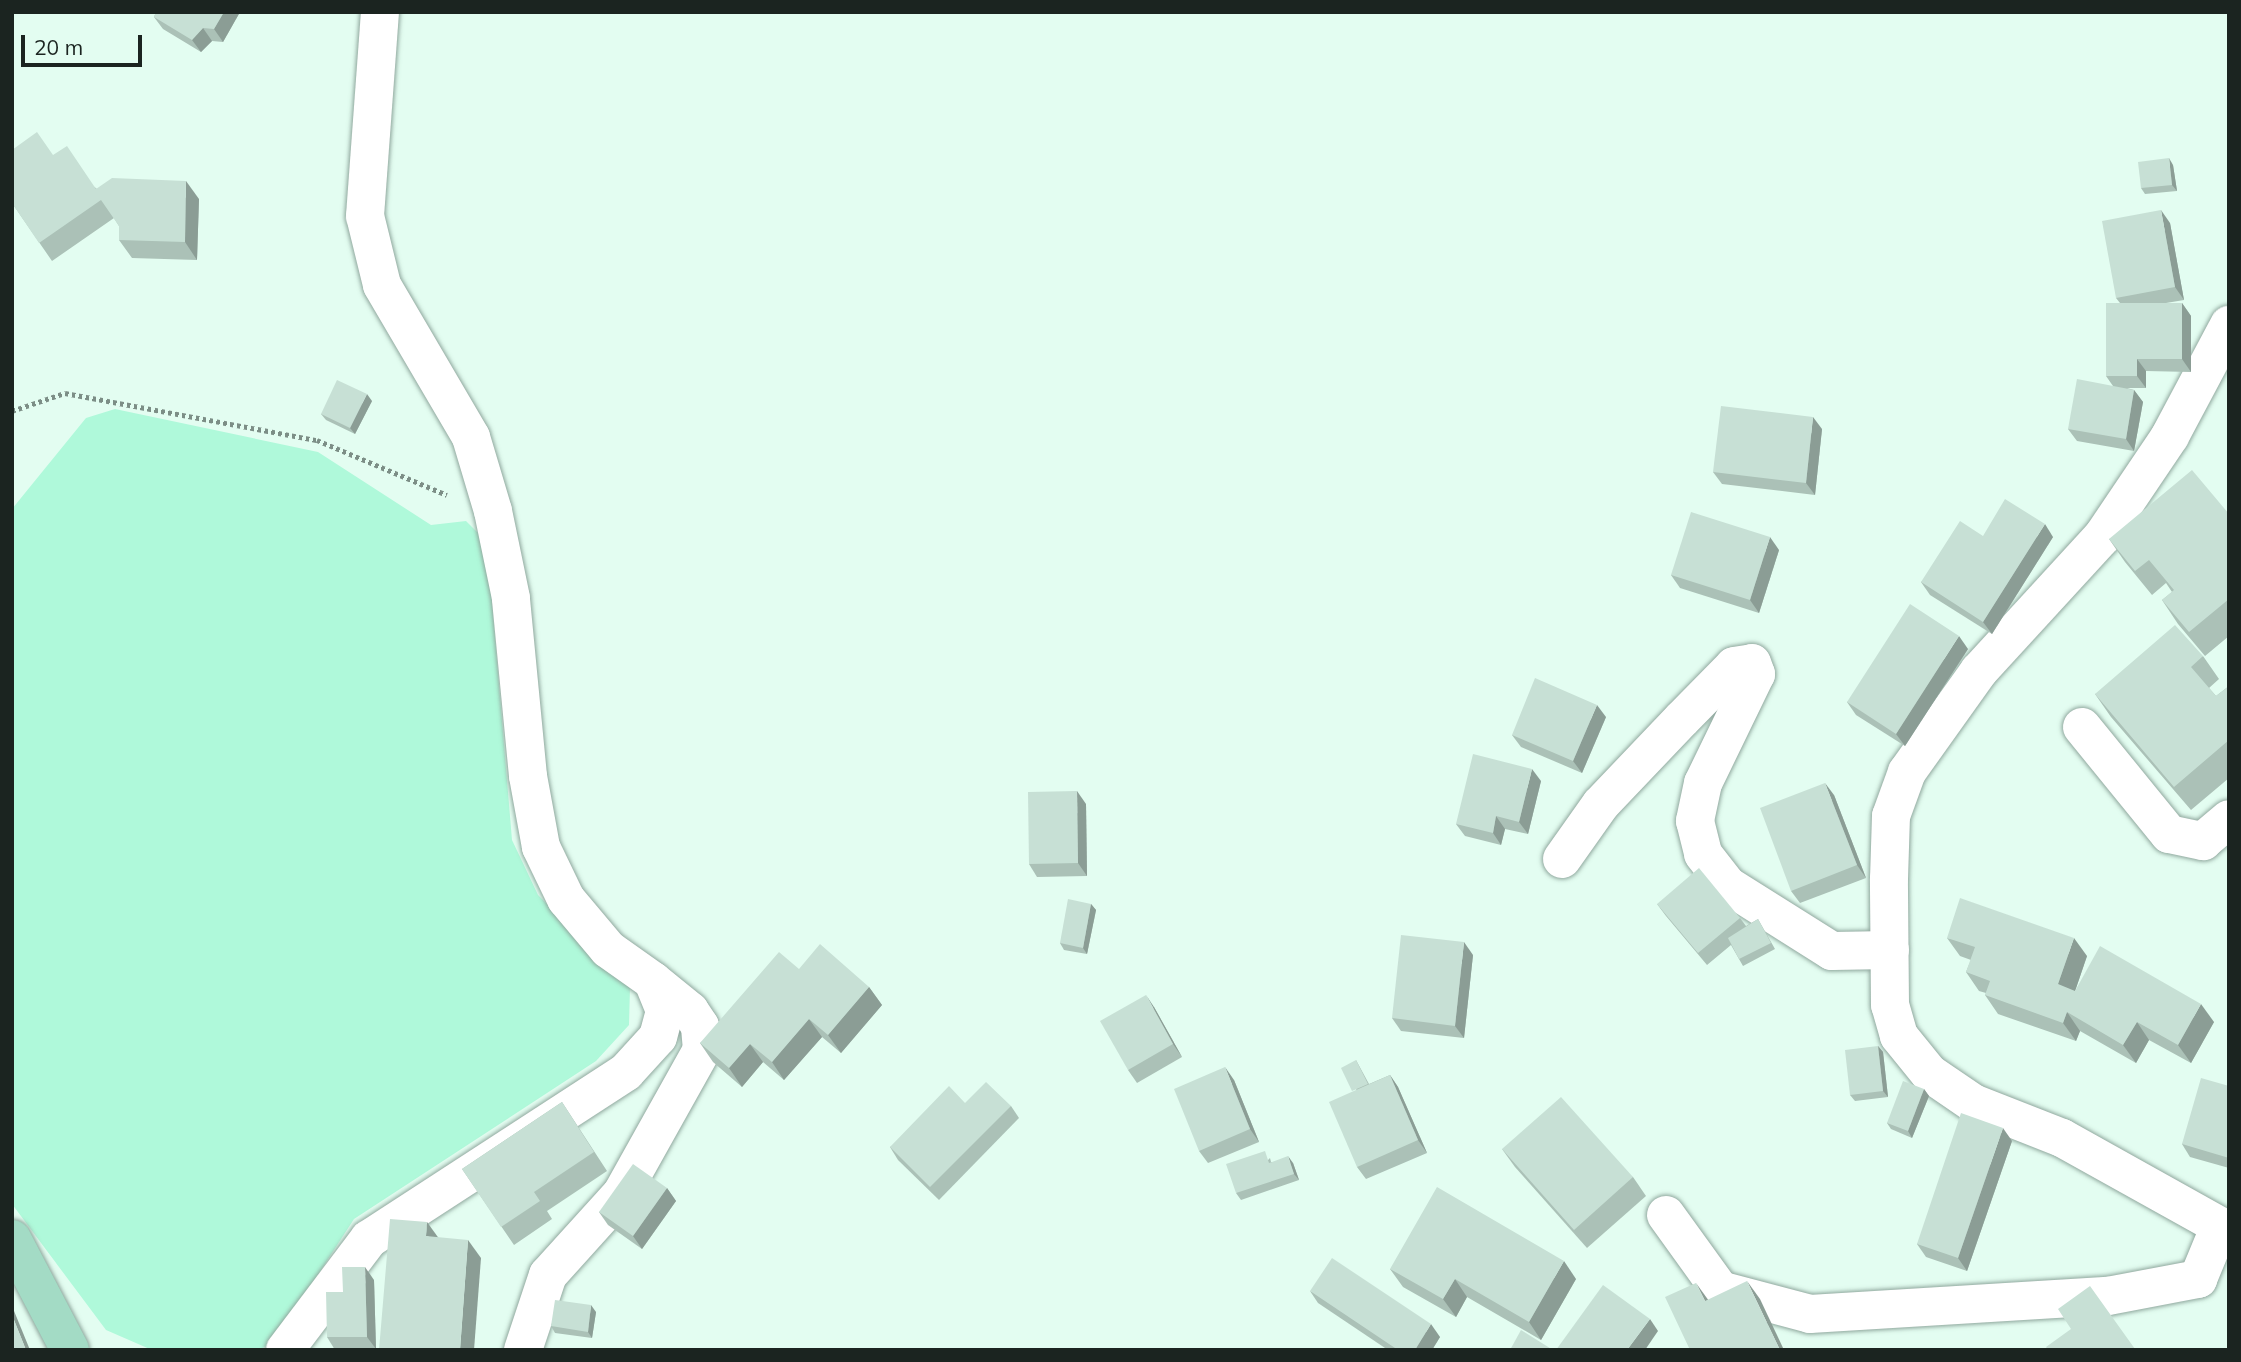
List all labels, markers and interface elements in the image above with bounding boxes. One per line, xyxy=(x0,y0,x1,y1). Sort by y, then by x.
scale bar xyxy=(24,21,145,65)
text: 20 m xyxy=(34,34,83,60)

